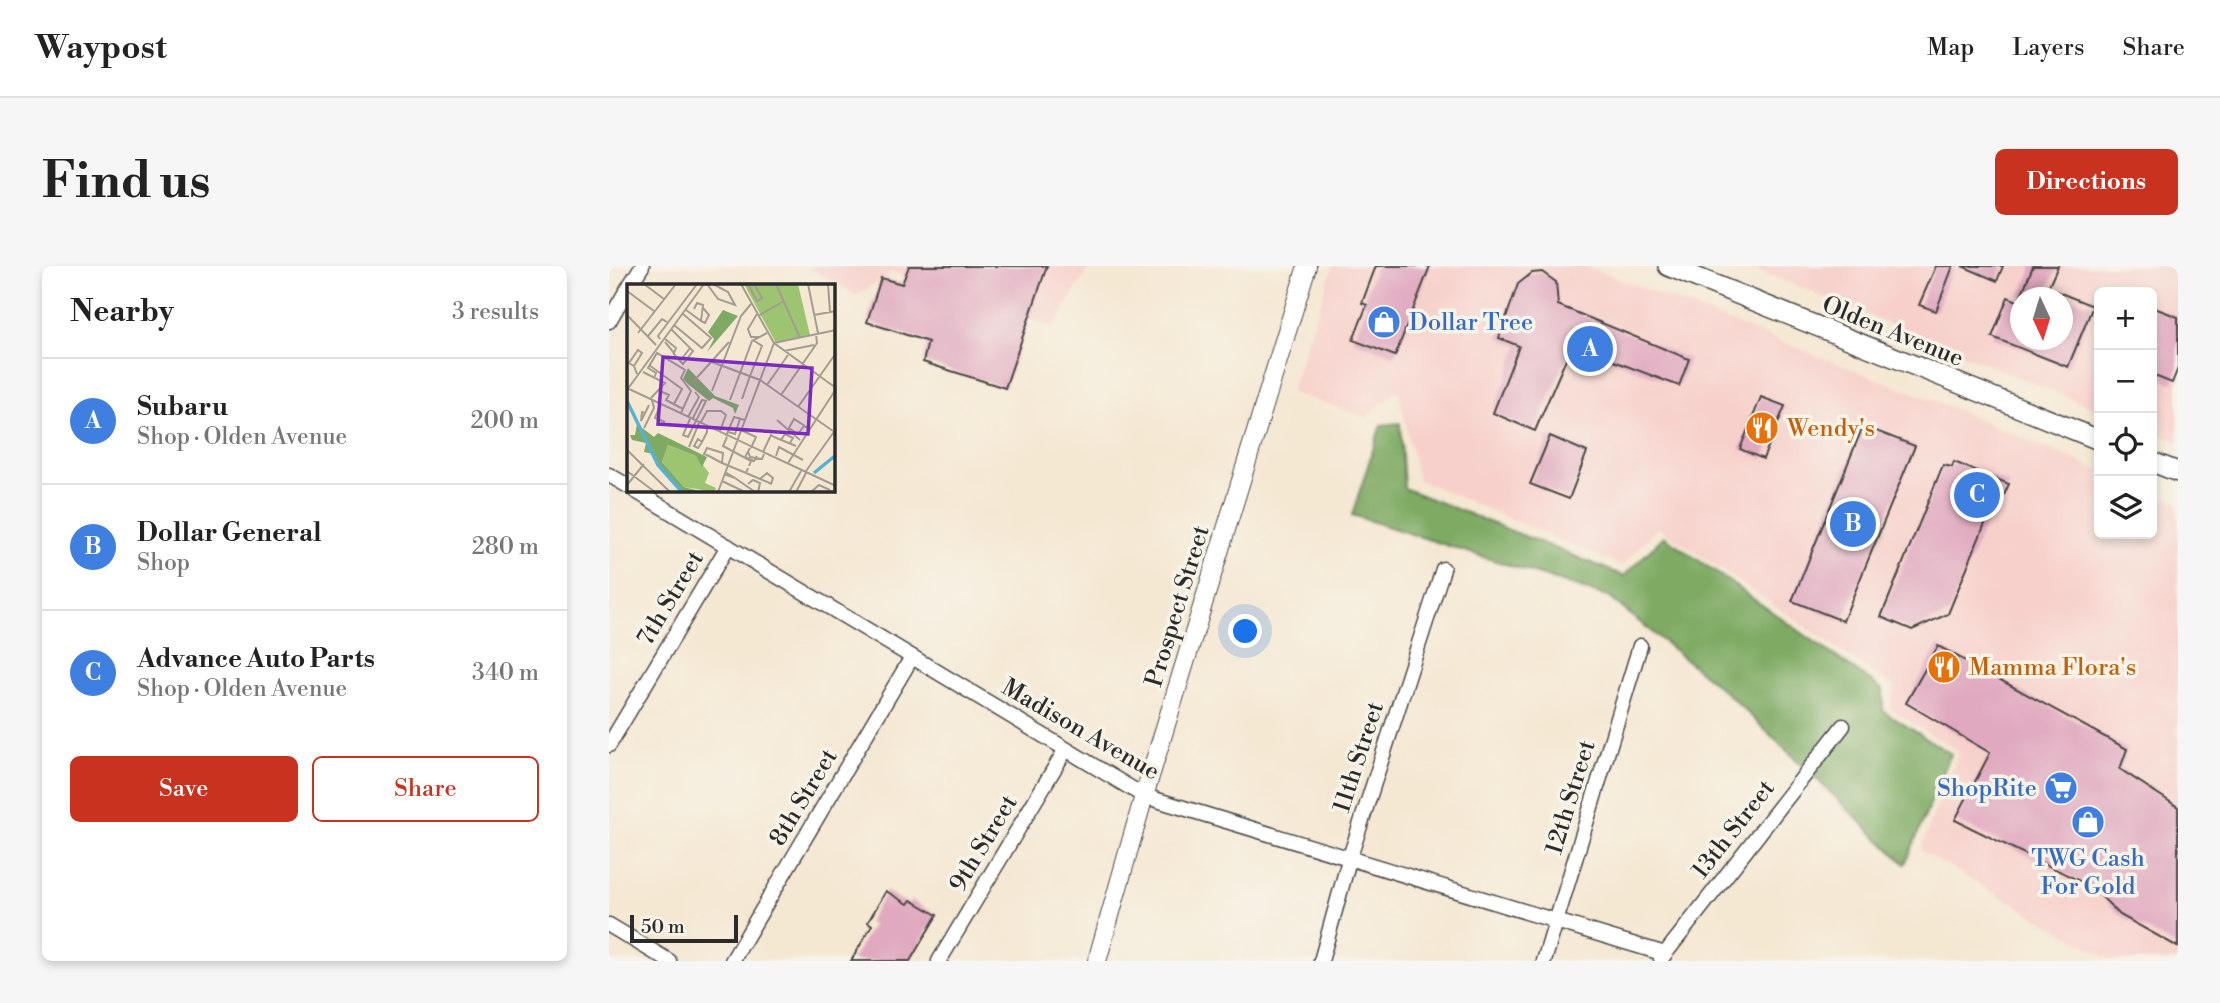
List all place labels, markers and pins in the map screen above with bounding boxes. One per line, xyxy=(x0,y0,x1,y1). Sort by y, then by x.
shop icon: Dollar Tree xyxy=(1365,303,1403,341)
place label: Dollar Tree xyxy=(1409,308,1533,338)
pin: A xyxy=(1567,323,1613,375)
restaurant icon: Wendy's xyxy=(1743,409,1781,447)
place label: Wendy's xyxy=(1786,414,1875,444)
pin: C xyxy=(1954,469,2000,521)
pin: B xyxy=(1830,498,1876,550)
restaurant icon: Mamma Flora's xyxy=(1925,648,1963,686)
place label: Mamma Flora's xyxy=(1969,653,2136,683)
supermarket icon: ShopRite xyxy=(2042,769,2080,807)
place label: ShopRite xyxy=(1937,774,2037,804)
shop icon: TWG Cash For Gold xyxy=(2069,803,2107,841)
place label: TWG Cash For Gold xyxy=(2031,844,2145,902)

